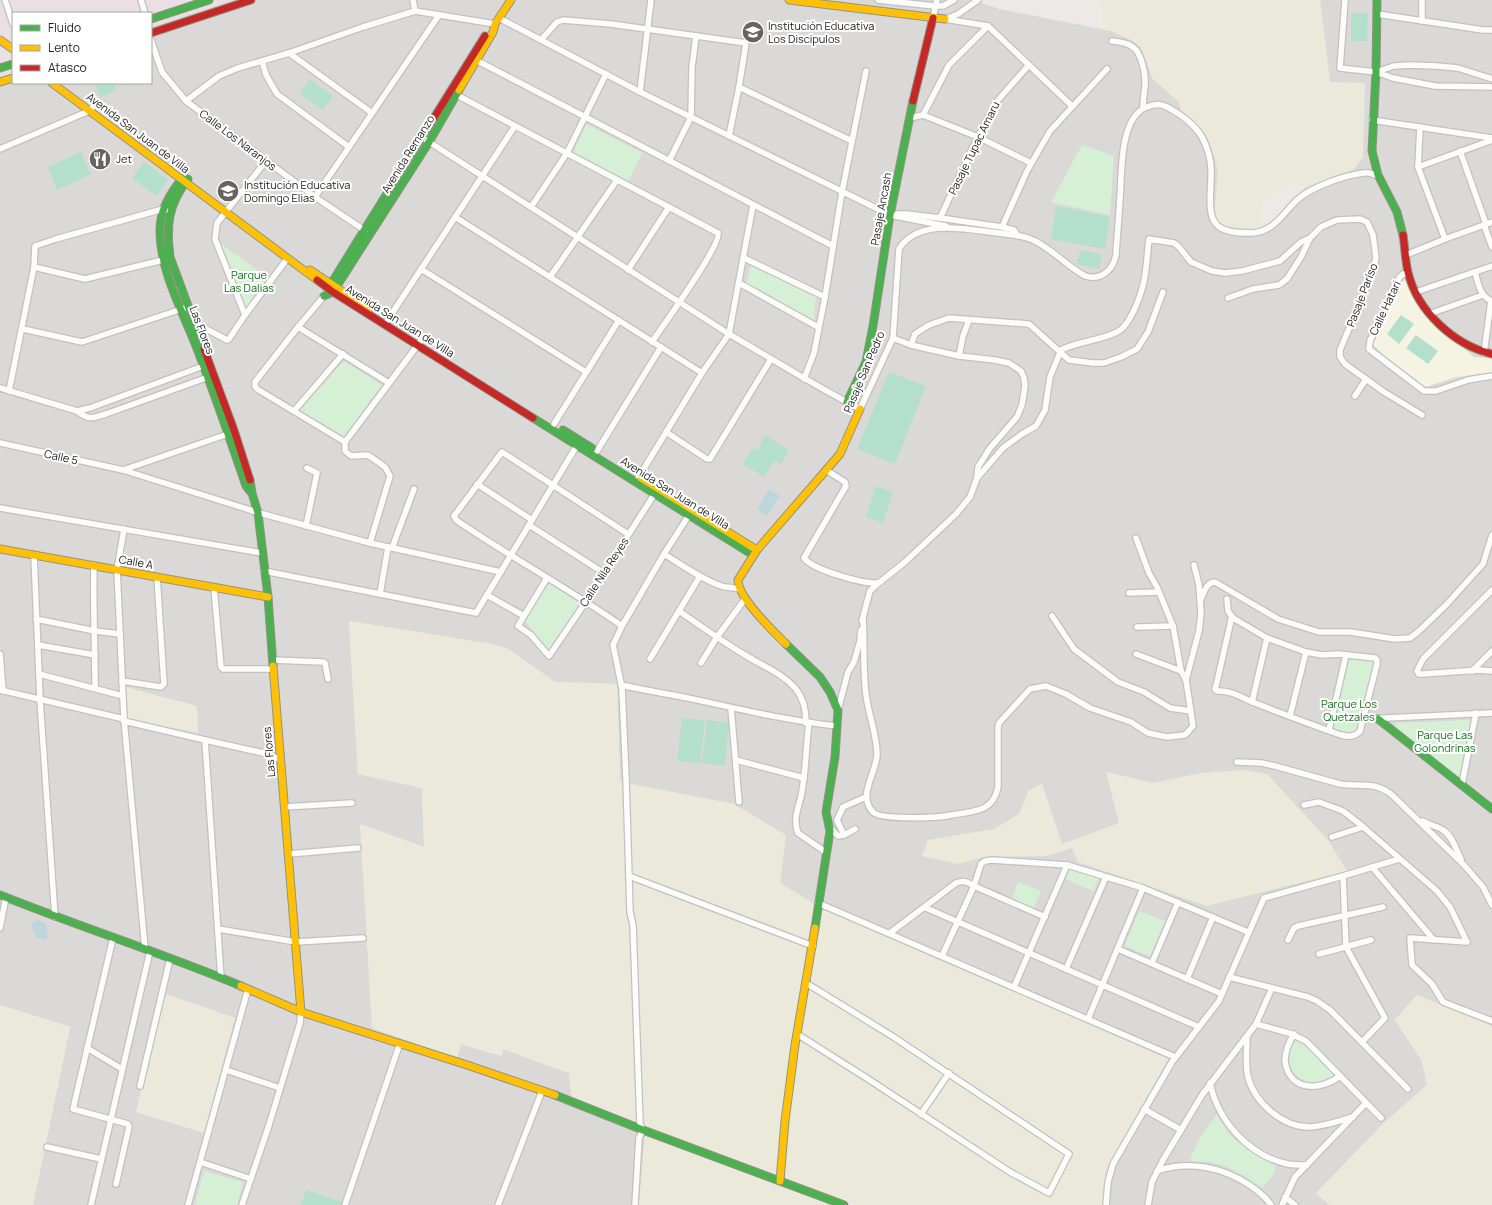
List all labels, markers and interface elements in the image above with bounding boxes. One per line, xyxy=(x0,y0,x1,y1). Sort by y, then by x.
legend xyxy=(12,12,152,84)
place label: Institución Educativa Los Discipulos xyxy=(768,18,874,46)
text: Fluido xyxy=(48,19,81,36)
school or university icon: Institución Educativa Los Discipulos xyxy=(740,19,766,45)
text: Lento xyxy=(48,39,80,56)
text: Atasco xyxy=(48,59,87,76)
street label: Avenida San Juan de Villa xyxy=(84,89,193,176)
street label: Pasaje Tupac Amaru xyxy=(944,99,1003,197)
street label: Calle Los Naranjos xyxy=(197,106,280,174)
street label: Avenida Remanzo xyxy=(378,112,438,196)
restaurant icon: Jet xyxy=(87,146,113,172)
place label: Jet xyxy=(116,151,132,166)
street label: Pasaje Ancash xyxy=(867,171,894,247)
place label: Institución Educativa Domingo Elias xyxy=(244,177,350,205)
school or university icon: Institución Educativa Domingo Elias xyxy=(215,178,241,204)
street label: Pasaje Paríso xyxy=(1343,260,1381,329)
park label: Parque Las Dalias xyxy=(224,267,274,295)
street label: Calle Hatari xyxy=(1365,278,1404,337)
street label: Avenida San Juan de Villa xyxy=(343,281,457,360)
street label: Las Flores xyxy=(186,304,219,356)
street label: Pasaje San Pedro xyxy=(840,328,888,415)
street label: Calle 5 xyxy=(43,446,79,467)
street label: Avenida San Juan de Villa xyxy=(618,453,732,532)
street label: Calle Nila Reyes xyxy=(576,534,632,609)
street label: Calle A xyxy=(118,551,155,572)
park label: Parque Los Quetzales xyxy=(1321,696,1377,724)
street label: Las Flores xyxy=(259,726,278,778)
park label: Parque Las Golondrinas xyxy=(1414,727,1476,755)

